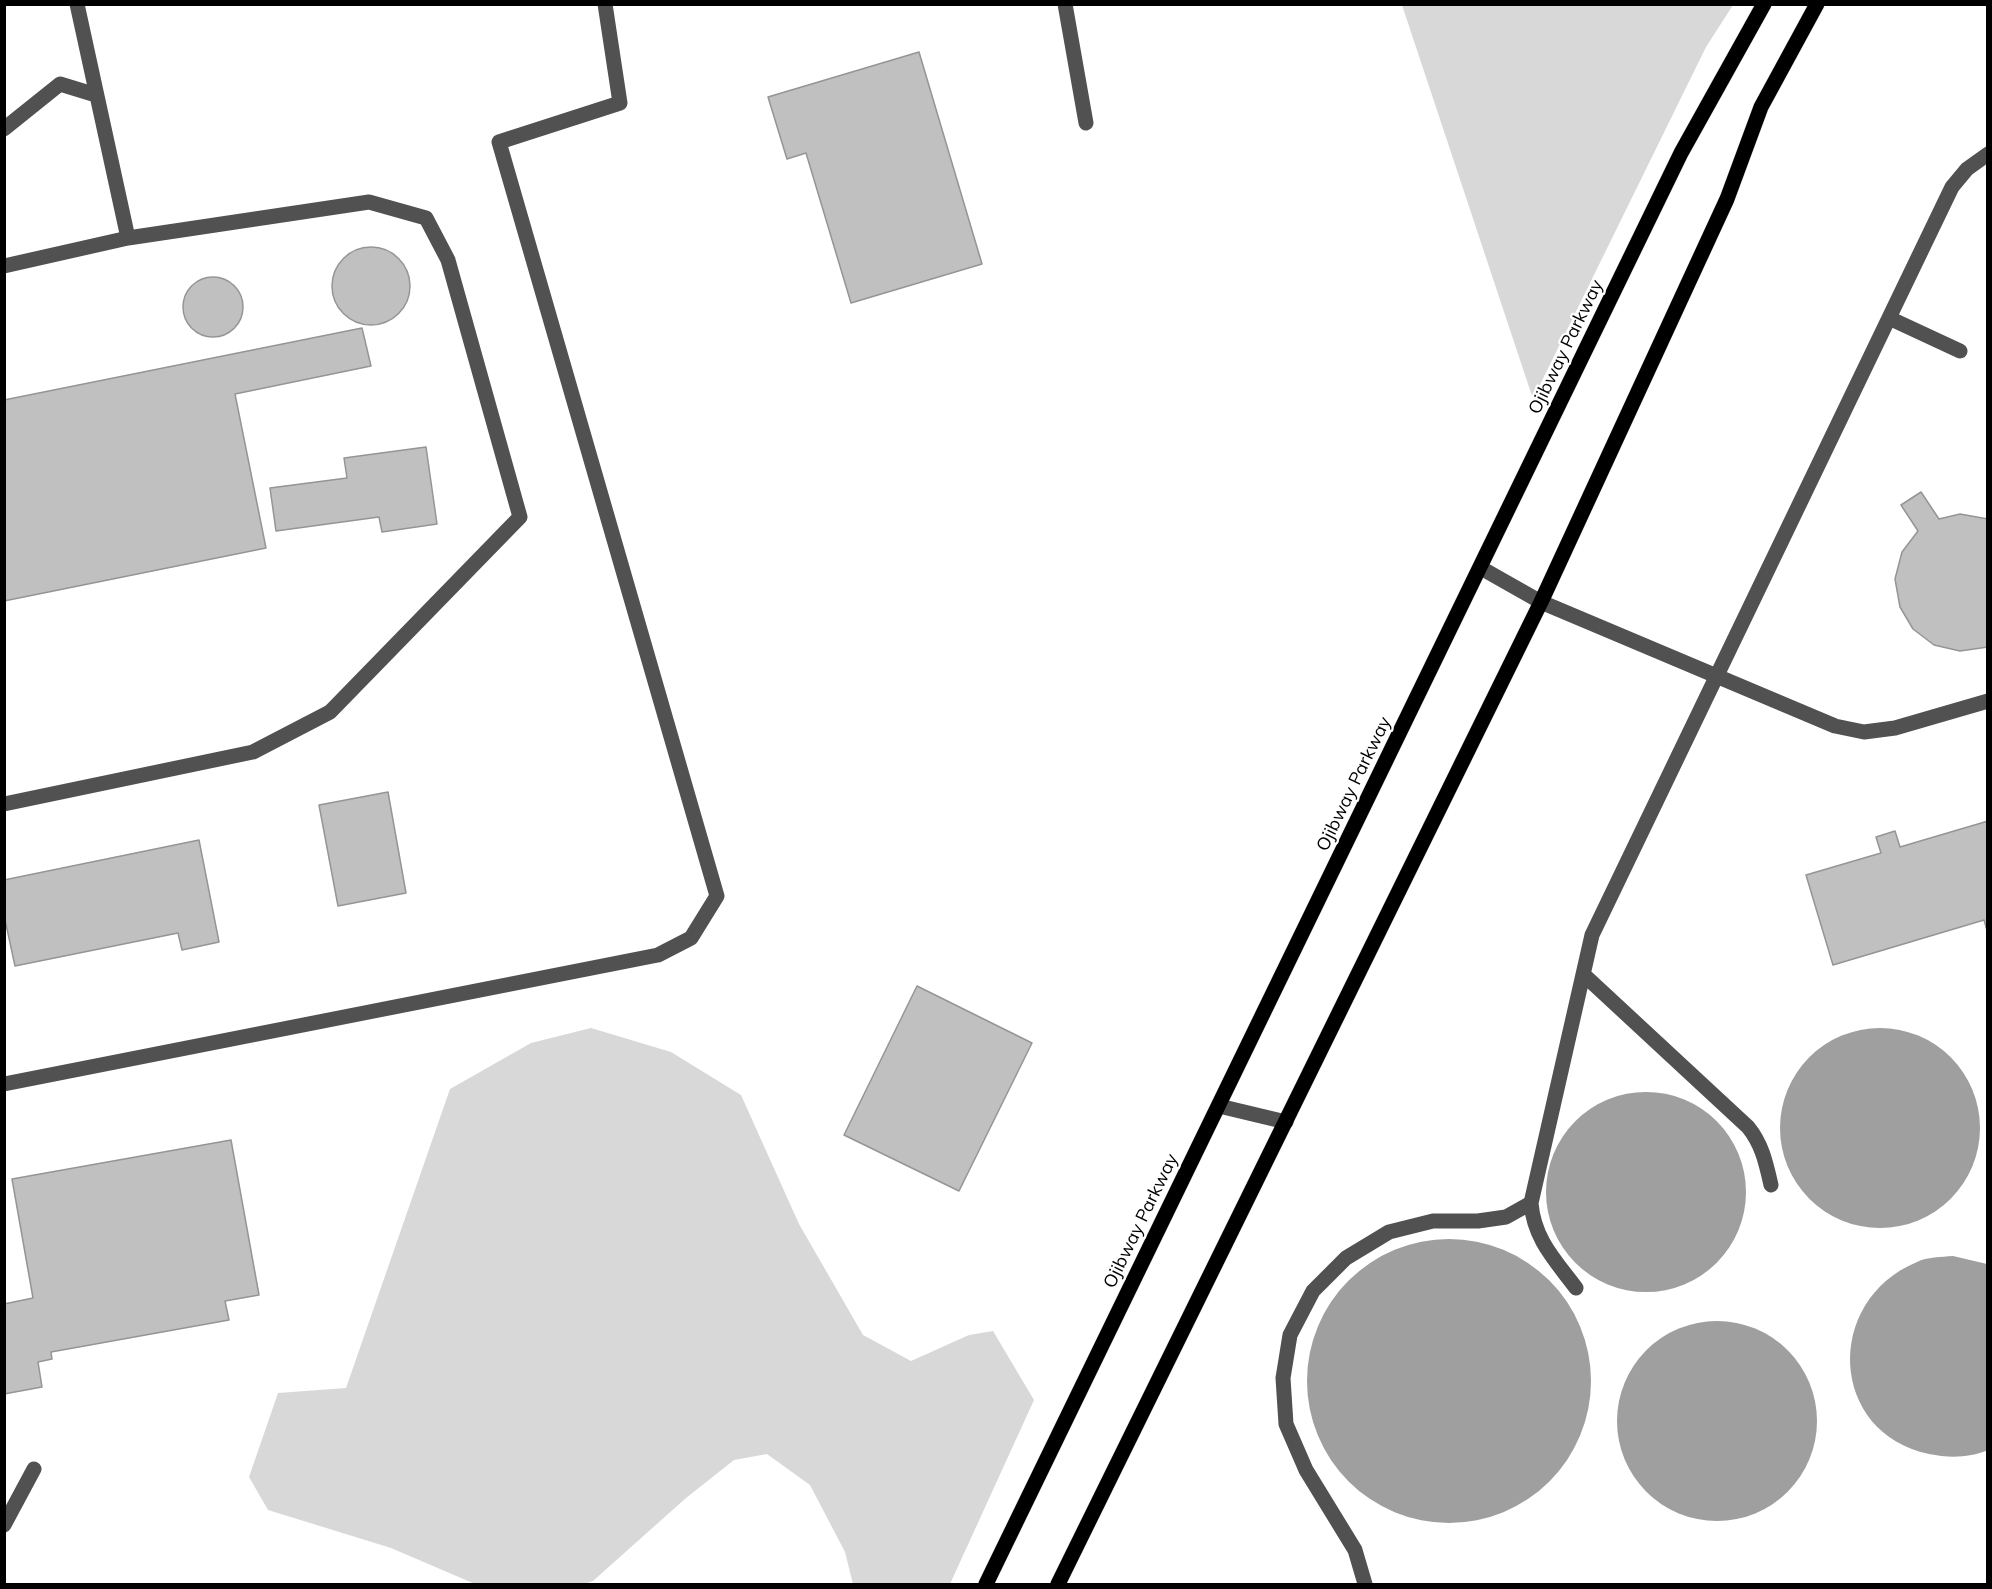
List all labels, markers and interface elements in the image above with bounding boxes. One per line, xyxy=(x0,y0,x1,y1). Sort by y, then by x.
street label: Ojibway Parkway xyxy=(1524,276,1608,418)
street label: Ojibway Parkway xyxy=(1312,713,1396,855)
street label: Ojibway Parkway xyxy=(1099,1150,1183,1292)

